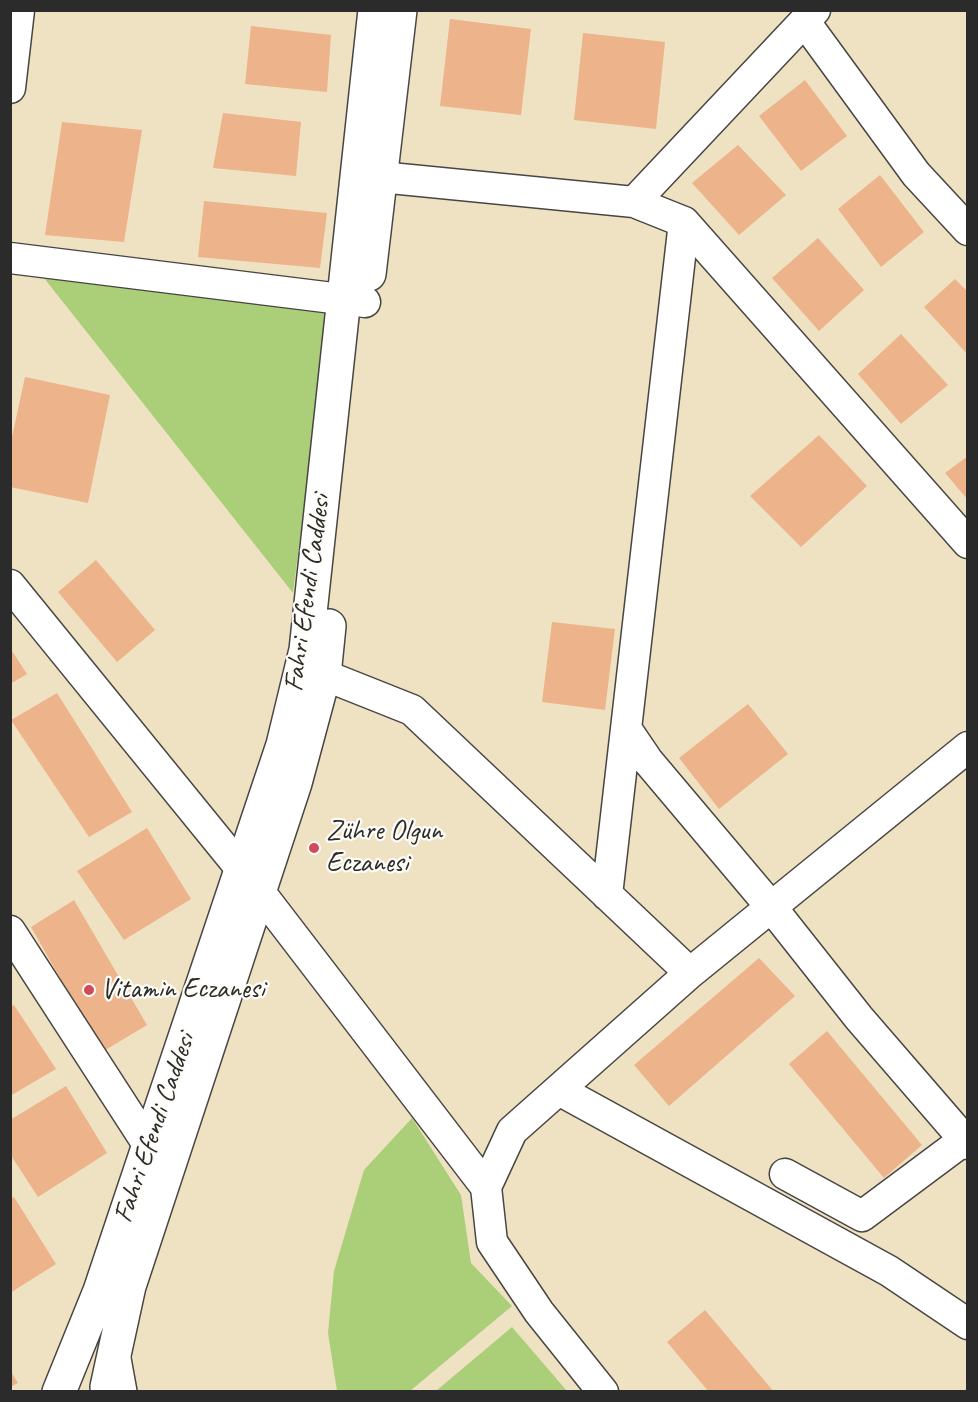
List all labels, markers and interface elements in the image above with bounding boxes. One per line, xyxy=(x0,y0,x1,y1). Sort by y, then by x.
street label: Fahri Efendi Caddesi xyxy=(278,493,338,693)
place label: Zühre Olgun Eczanesi xyxy=(326,815,442,881)
marker: Zühre Olgun Eczanesi xyxy=(307,841,321,855)
place label: Vitamin Eczanesi xyxy=(101,973,264,1007)
marker: Vitamin Eczanesi xyxy=(82,983,96,997)
street label: Fahri Efendi Caddesi xyxy=(107,1029,203,1227)

